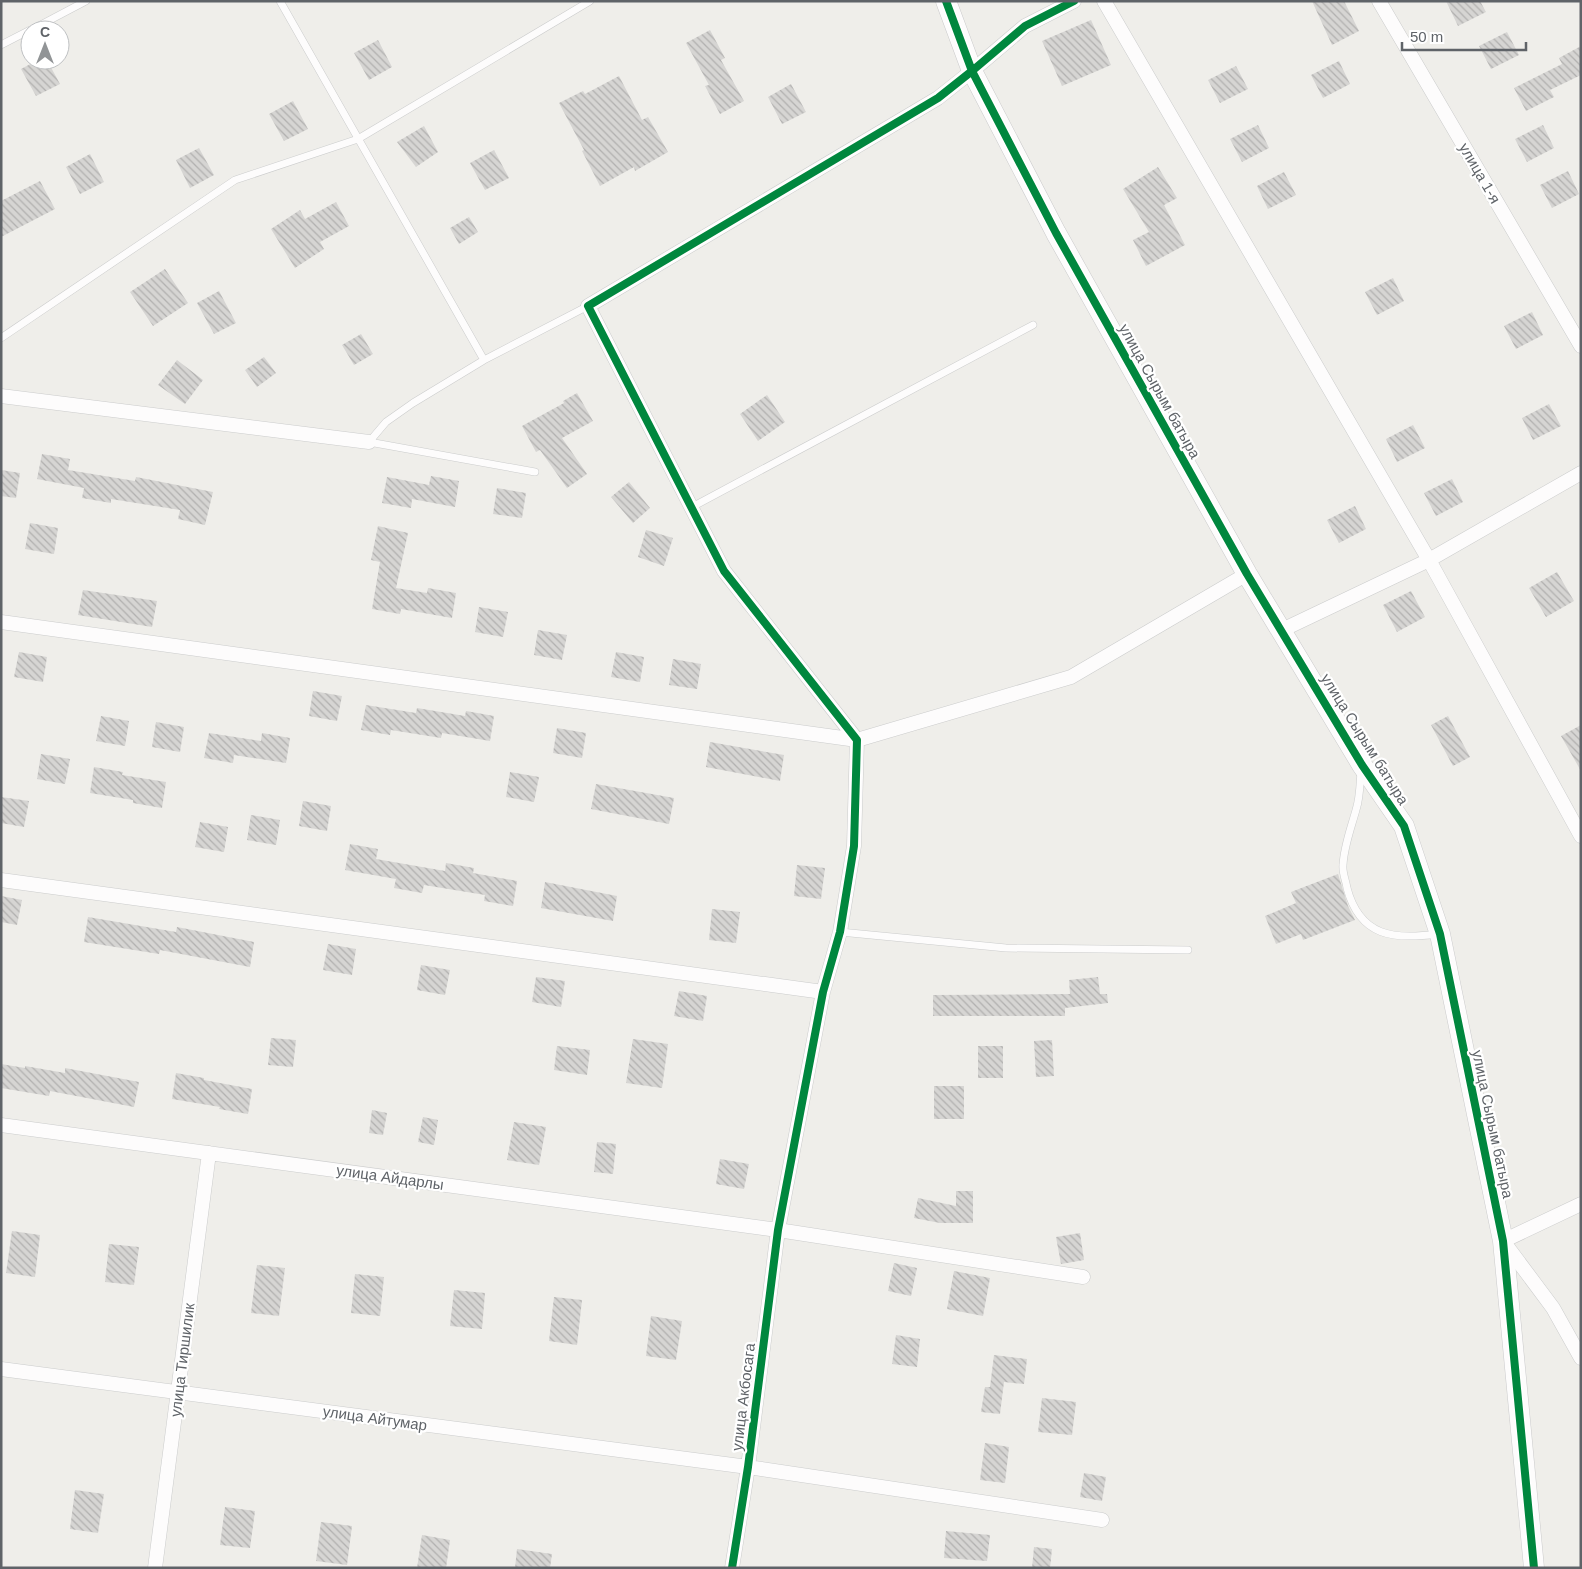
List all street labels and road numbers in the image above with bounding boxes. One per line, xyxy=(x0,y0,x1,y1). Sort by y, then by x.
street label: улица 1-я xyxy=(1456,140,1504,206)
street label: улица Сырым батыра xyxy=(1116,321,1204,462)
street label: улица Сырым батыра xyxy=(1318,670,1413,808)
street label: улица Сырым батыра xyxy=(1469,1048,1517,1200)
street label: улица Айдарлы xyxy=(335,1161,445,1193)
street label: улица Тиршилик xyxy=(167,1302,197,1418)
street label: улица Акбосага xyxy=(728,1341,758,1452)
street label: улица Айтумар xyxy=(322,1402,428,1434)

